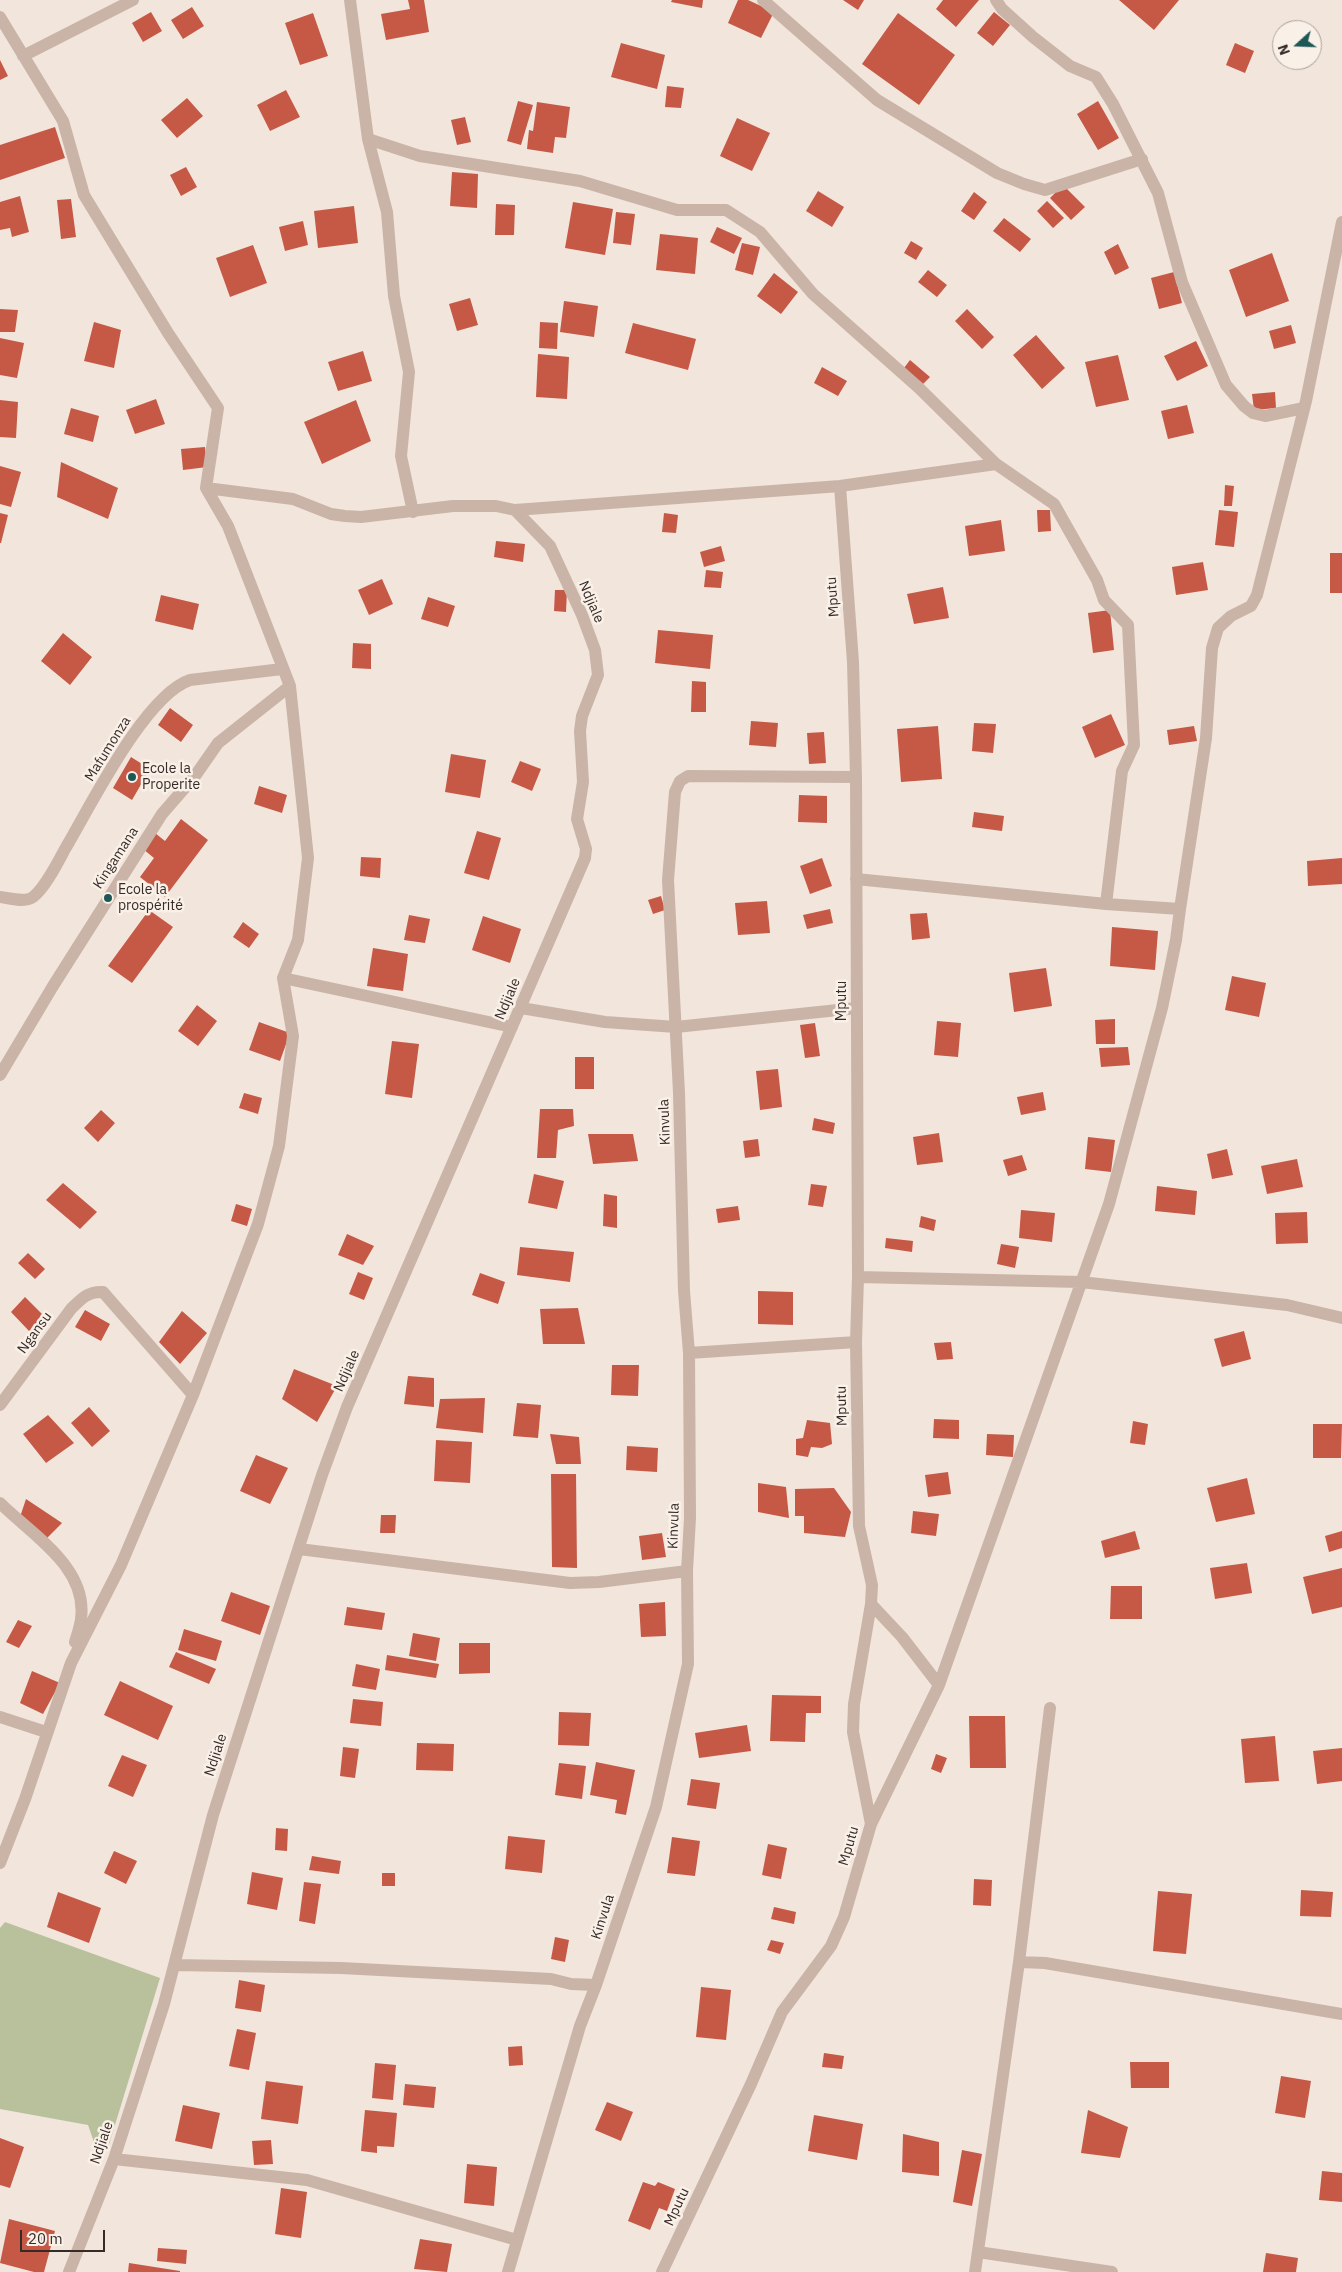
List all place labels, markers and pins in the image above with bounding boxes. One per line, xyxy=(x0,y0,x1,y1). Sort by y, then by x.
place label: Ecole la Properite xyxy=(142,761,200,794)
marker: Ecole la Properite xyxy=(126,771,138,783)
place label: Ecole la prospérité xyxy=(118,882,183,914)
marker: Ecole la prospérité xyxy=(102,892,114,904)

